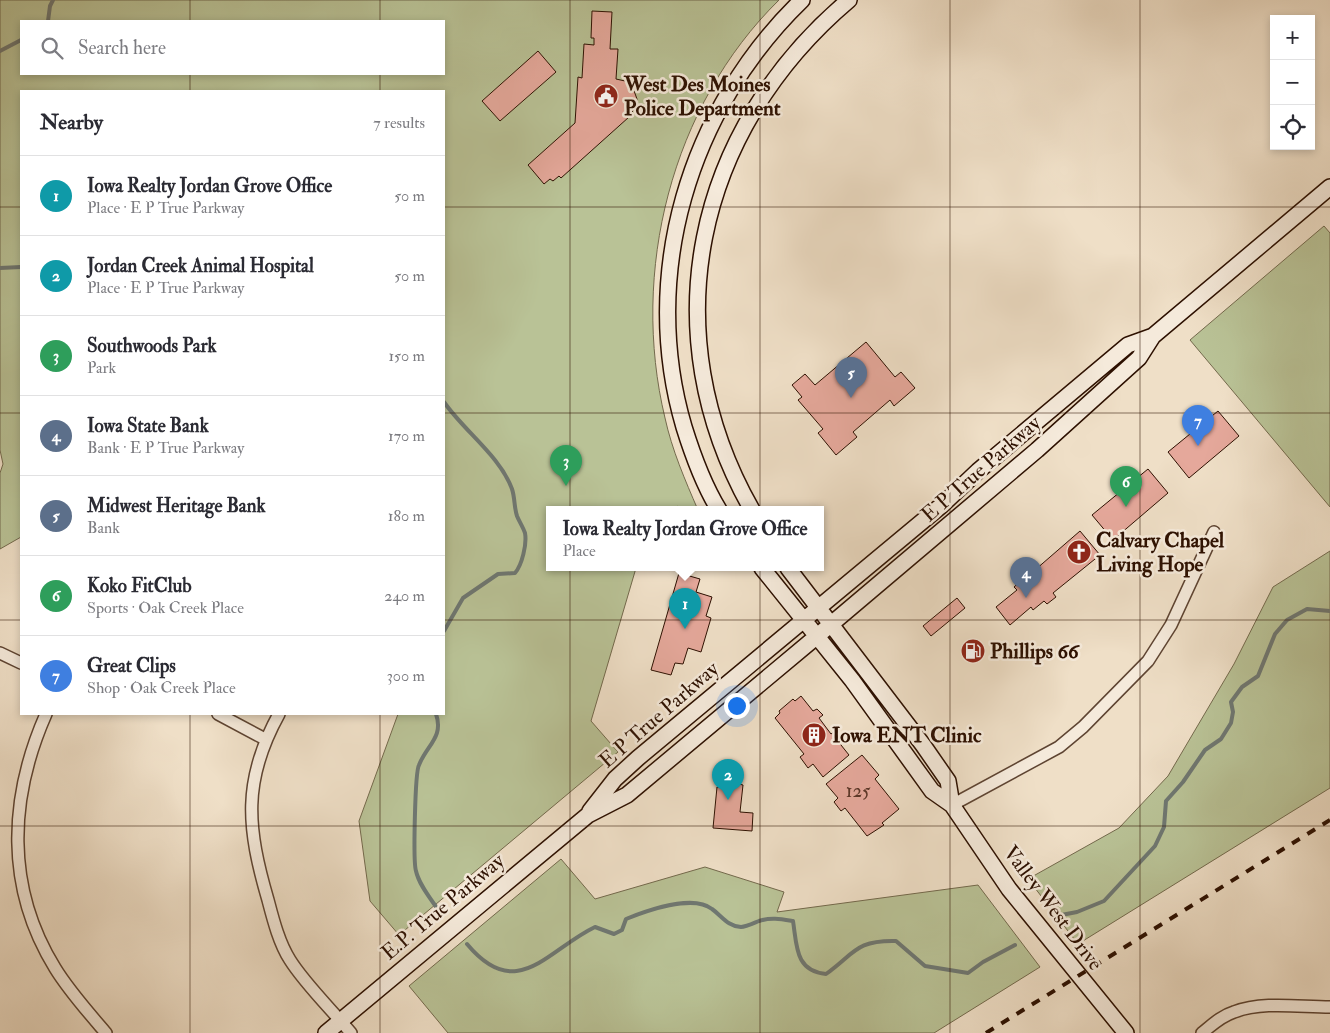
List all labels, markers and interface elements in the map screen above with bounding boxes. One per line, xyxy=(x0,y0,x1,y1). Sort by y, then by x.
map controls xyxy=(1270,15,1315,150)
button: + xyxy=(1270,15,1315,60)
search box xyxy=(20,20,445,75)
icon: search xyxy=(38,34,66,62)
text: Search here xyxy=(78,36,166,60)
button: − xyxy=(1270,60,1315,105)
place label: West Des Moines Police Department xyxy=(623,71,781,122)
public building icon: West Des Moines Police Department xyxy=(593,83,619,109)
button: locate xyxy=(1270,105,1315,150)
text: Nearby xyxy=(40,109,103,136)
text: 7 results xyxy=(373,113,425,133)
text: Iowa Realty Jordan Grove Office xyxy=(87,174,332,198)
text: 1 xyxy=(53,186,59,206)
text: 50 m xyxy=(394,186,425,206)
text: Place · E P True Parkway xyxy=(87,198,244,218)
text: Jordan Creek Animal Hospital xyxy=(87,254,314,278)
text: 2 xyxy=(52,266,60,286)
text: 50 m xyxy=(394,266,425,286)
text: Place · E P True Parkway xyxy=(87,278,244,298)
text: Southwoods Park xyxy=(87,334,217,358)
text: 3 xyxy=(53,346,59,366)
text: 150 m xyxy=(388,346,425,366)
pin: 5 xyxy=(835,357,867,398)
text: Park xyxy=(87,358,116,378)
pin: 7 xyxy=(1182,405,1214,446)
street label: E P True Parkway xyxy=(916,409,1047,528)
text: Iowa State Bank xyxy=(87,414,209,438)
text: 4 xyxy=(52,426,60,446)
text: 170 m xyxy=(388,426,425,446)
text: Bank · E P True Parkway xyxy=(87,438,244,458)
pin: 3 xyxy=(550,445,582,486)
pin: 6 xyxy=(1110,466,1142,507)
text: Midwest Heritage Bank xyxy=(87,494,266,518)
text: 5 xyxy=(52,506,60,526)
text: 180 m xyxy=(388,506,425,526)
popup xyxy=(546,506,824,571)
text: Iowa Realty Jordan Grove Office xyxy=(562,517,808,541)
text: Bank xyxy=(87,518,120,538)
place label: Calvary Chapel Living Hope xyxy=(1096,527,1225,578)
church icon: Calvary Chapel Living Hope xyxy=(1066,539,1092,565)
text: Place xyxy=(562,541,596,561)
pin: 4 xyxy=(1010,557,1042,598)
text: Koko FitClub xyxy=(87,574,192,598)
text: 6 xyxy=(52,586,60,606)
text: 240 m xyxy=(384,586,425,606)
pin: 1 xyxy=(669,588,701,629)
text: Sports · Oak Creek Place xyxy=(87,598,244,618)
fuel station icon: Phillips 66 xyxy=(960,638,986,664)
place label: Phillips 66 xyxy=(990,638,1080,665)
text: Great Clips xyxy=(87,654,176,678)
street label: E P True Parkway xyxy=(594,655,725,774)
text: 7 xyxy=(52,666,60,686)
text: 300 m xyxy=(387,666,425,686)
text: Shop · Oak Creek Place xyxy=(87,678,236,698)
your location xyxy=(724,693,750,719)
building icon: Iowa ENT Clinic xyxy=(801,722,827,748)
place label: Iowa ENT Clinic xyxy=(832,722,982,749)
pin: 2 xyxy=(712,759,744,800)
house number: 125 xyxy=(846,779,871,803)
street label: Valley West Drive xyxy=(997,840,1109,976)
street label: E.P. True Parkway xyxy=(376,847,511,966)

